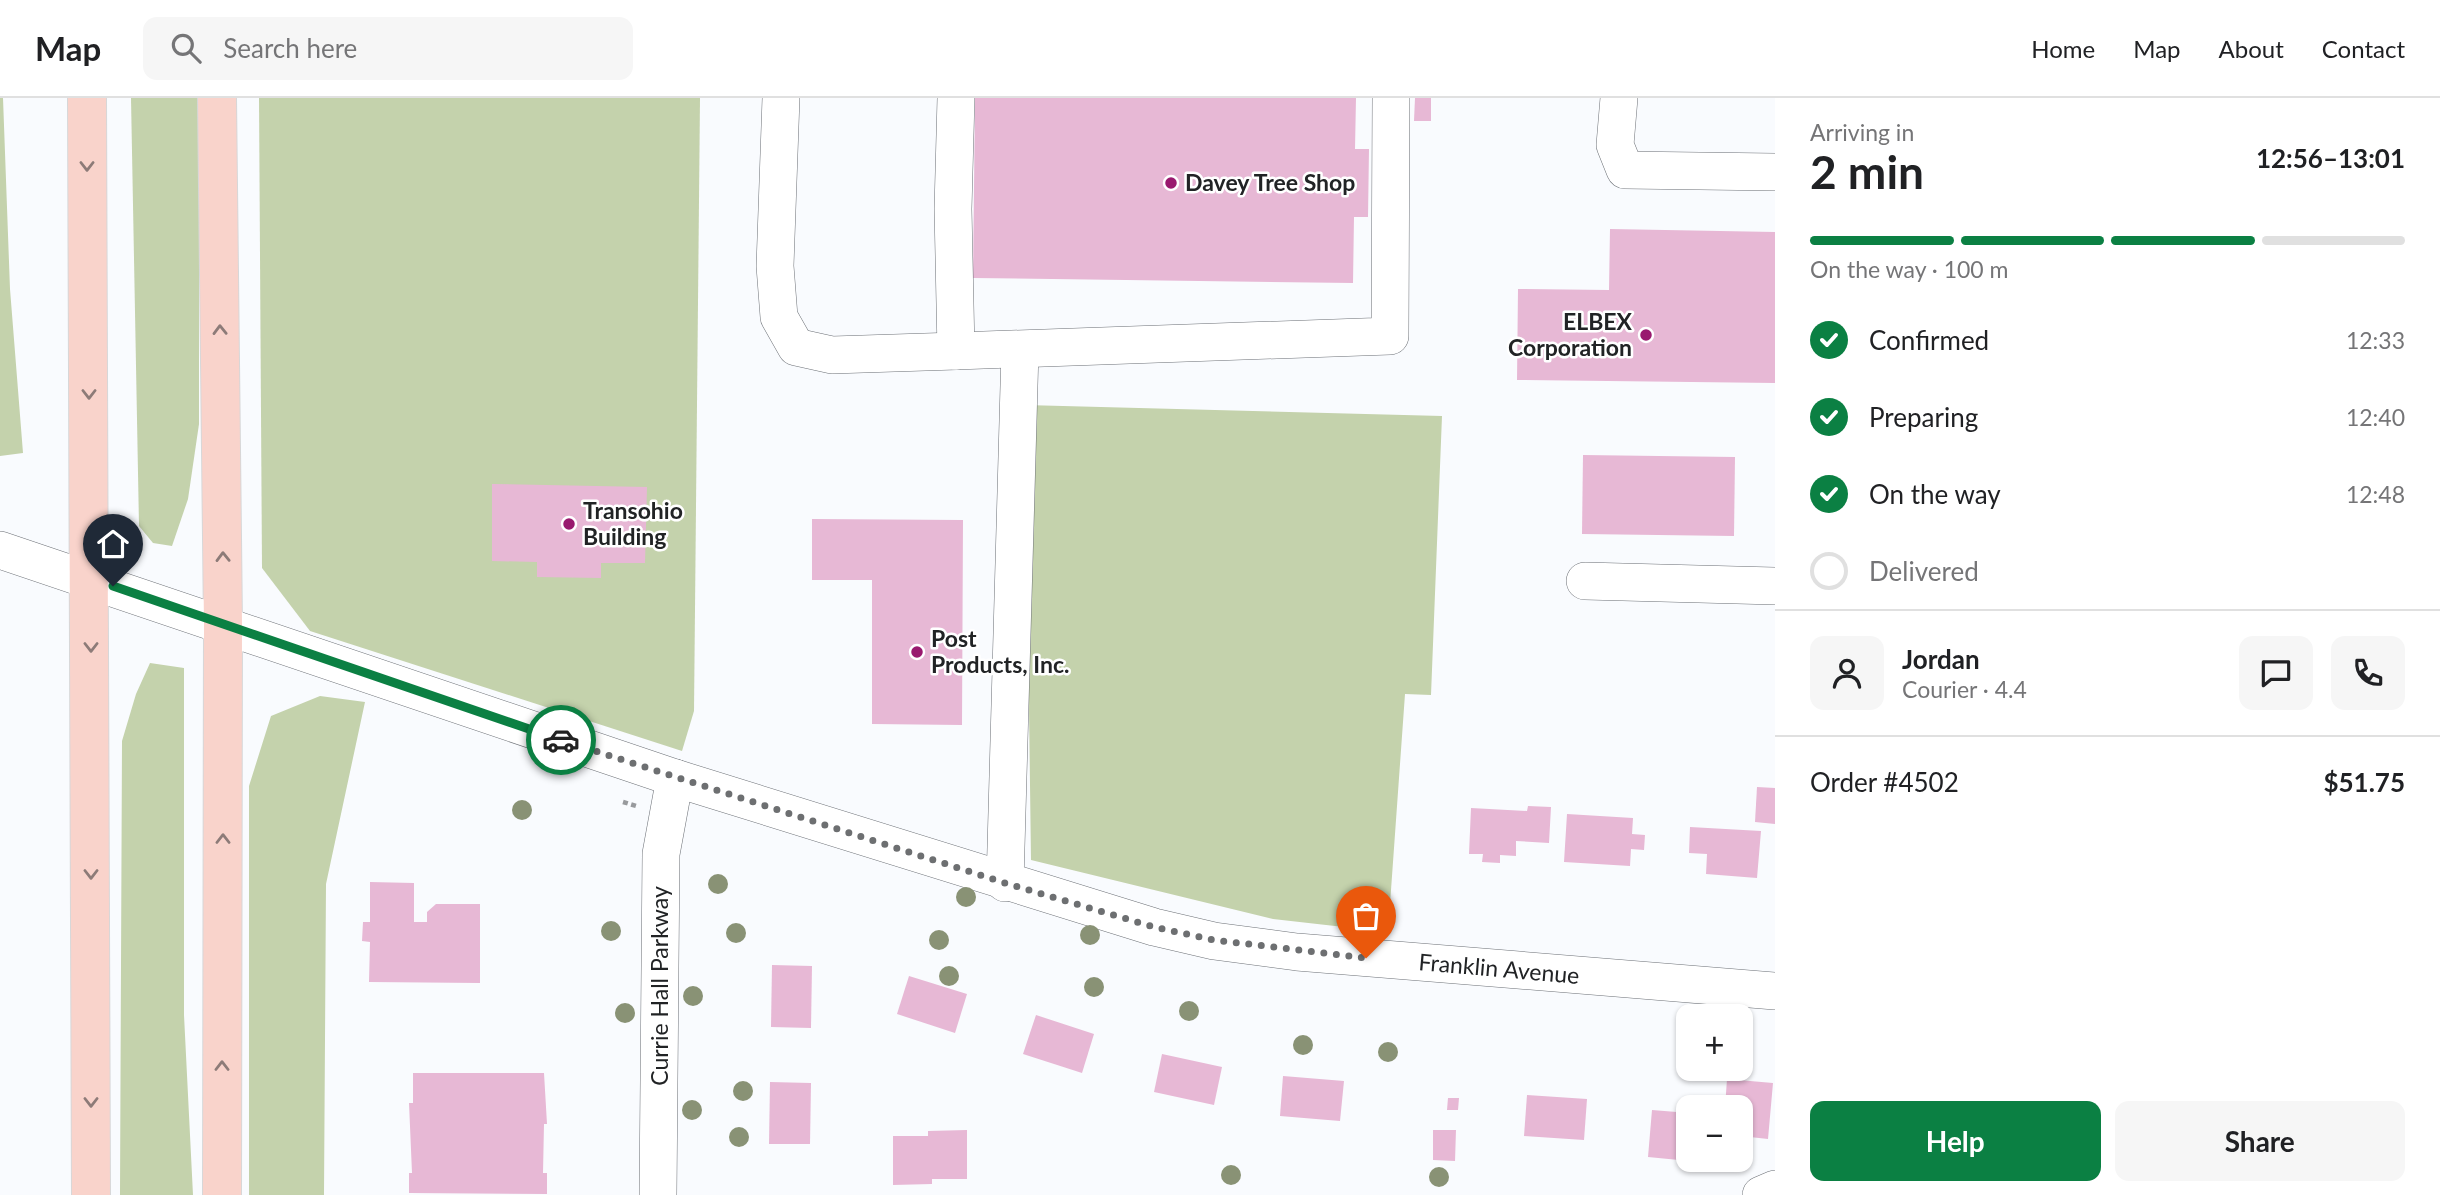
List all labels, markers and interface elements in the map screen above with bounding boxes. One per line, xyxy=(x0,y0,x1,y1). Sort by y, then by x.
search box xyxy=(143,17,633,80)
text: Map xyxy=(35,28,101,68)
icon: search xyxy=(167,29,205,67)
text: Search here xyxy=(223,32,357,64)
text: Home xyxy=(2031,34,2095,63)
text: Map xyxy=(2133,34,2181,63)
text: About xyxy=(2219,34,2284,63)
text: Contact xyxy=(2322,34,2405,63)
text: Arriving in xyxy=(1810,118,1914,146)
text: 12:56–13:01 xyxy=(2256,142,2405,174)
text: 2 min xyxy=(1810,144,1924,199)
one-way arrow xyxy=(80,161,95,172)
place label: Davey Tree Shop xyxy=(1185,168,1355,196)
marker: Davey Tree Shop xyxy=(1163,175,1179,191)
text: On the way · 100 m xyxy=(1810,255,2009,283)
place label: ELBEX Corporation xyxy=(1508,307,1633,361)
icon: check xyxy=(1810,321,1848,359)
one-way arrow xyxy=(213,324,228,335)
text: Confirmed xyxy=(1869,324,1989,356)
text: 12:33 xyxy=(2346,326,2405,354)
marker: ELBEX Corporation xyxy=(1638,327,1654,343)
one-way arrow xyxy=(81,389,97,399)
icon: check xyxy=(1810,398,1848,436)
text: Preparing xyxy=(1869,401,1978,433)
text: 12:40 xyxy=(2346,403,2405,431)
icon: check xyxy=(1810,475,1848,513)
text: On the way xyxy=(1869,478,2001,510)
text: 12:48 xyxy=(2346,480,2405,508)
place label: Transohio Building xyxy=(583,496,683,550)
pin xyxy=(83,514,143,586)
marker: Transohio Building xyxy=(561,516,577,532)
icon: home xyxy=(94,525,132,563)
one-way arrow xyxy=(215,551,231,562)
text: Delivered xyxy=(1869,555,1979,587)
place label: Post Products, Inc. xyxy=(931,624,1069,678)
button: person xyxy=(1810,636,1884,710)
button: chat xyxy=(2239,636,2313,710)
button: phone xyxy=(2331,636,2405,710)
one-way arrow xyxy=(83,642,99,652)
text: Jordan xyxy=(1902,643,1980,675)
marker: Post Products, Inc. xyxy=(909,644,925,660)
text: Courier · 4.4 xyxy=(1902,675,2027,703)
courier xyxy=(526,705,596,775)
icon: car xyxy=(542,721,580,759)
text: Order #4502 xyxy=(1810,766,1959,798)
text: $51.75 xyxy=(2323,766,2405,798)
one-way arrow xyxy=(215,833,231,844)
one-way arrow xyxy=(83,869,99,880)
street label: Currie Hall Parkway xyxy=(645,886,673,1086)
pin xyxy=(1336,886,1396,958)
icon: bag xyxy=(1347,897,1385,935)
street label: Franklin Avenue xyxy=(1418,947,1581,989)
map controls xyxy=(1676,1004,1753,1172)
button: + xyxy=(1676,1004,1753,1081)
one-way arrow xyxy=(215,1061,230,1072)
button: − xyxy=(1676,1095,1753,1172)
one-way arrow xyxy=(83,1097,99,1107)
button: Help xyxy=(1810,1101,2101,1181)
button: Share xyxy=(2115,1101,2405,1181)

